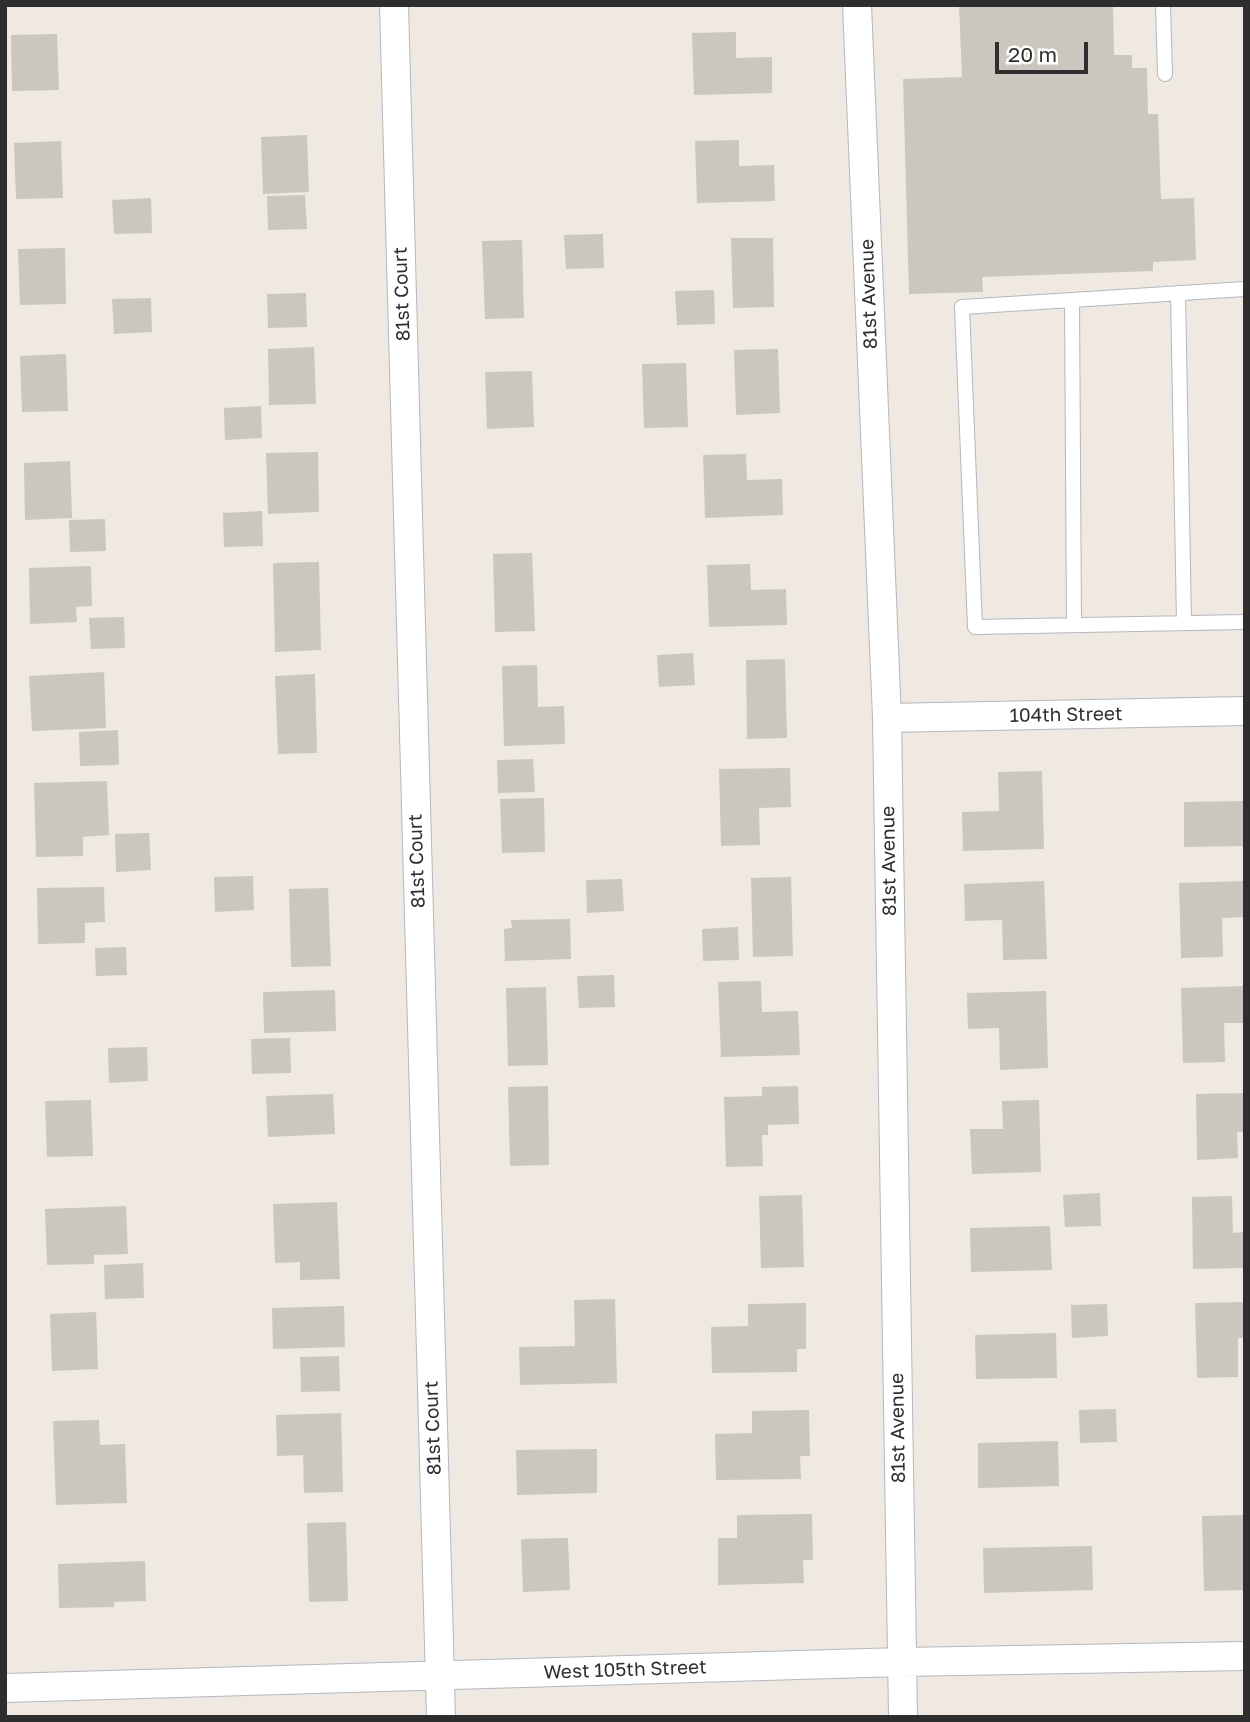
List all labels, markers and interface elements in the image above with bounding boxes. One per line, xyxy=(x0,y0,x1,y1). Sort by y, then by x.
scale bar xyxy=(998,28,1091,72)
text: 20 m xyxy=(1008,41,1057,67)
street label: 81st Avenue xyxy=(856,238,882,350)
street label: 81st Court xyxy=(389,246,415,342)
street label: 104th Street xyxy=(1009,703,1123,727)
street label: 81st Avenue xyxy=(877,806,901,916)
street label: 81st Court xyxy=(404,813,430,909)
street label: 81st Avenue xyxy=(886,1373,910,1483)
street label: 81st Court xyxy=(420,1380,446,1476)
street label: West 105th Street xyxy=(543,1656,707,1684)

